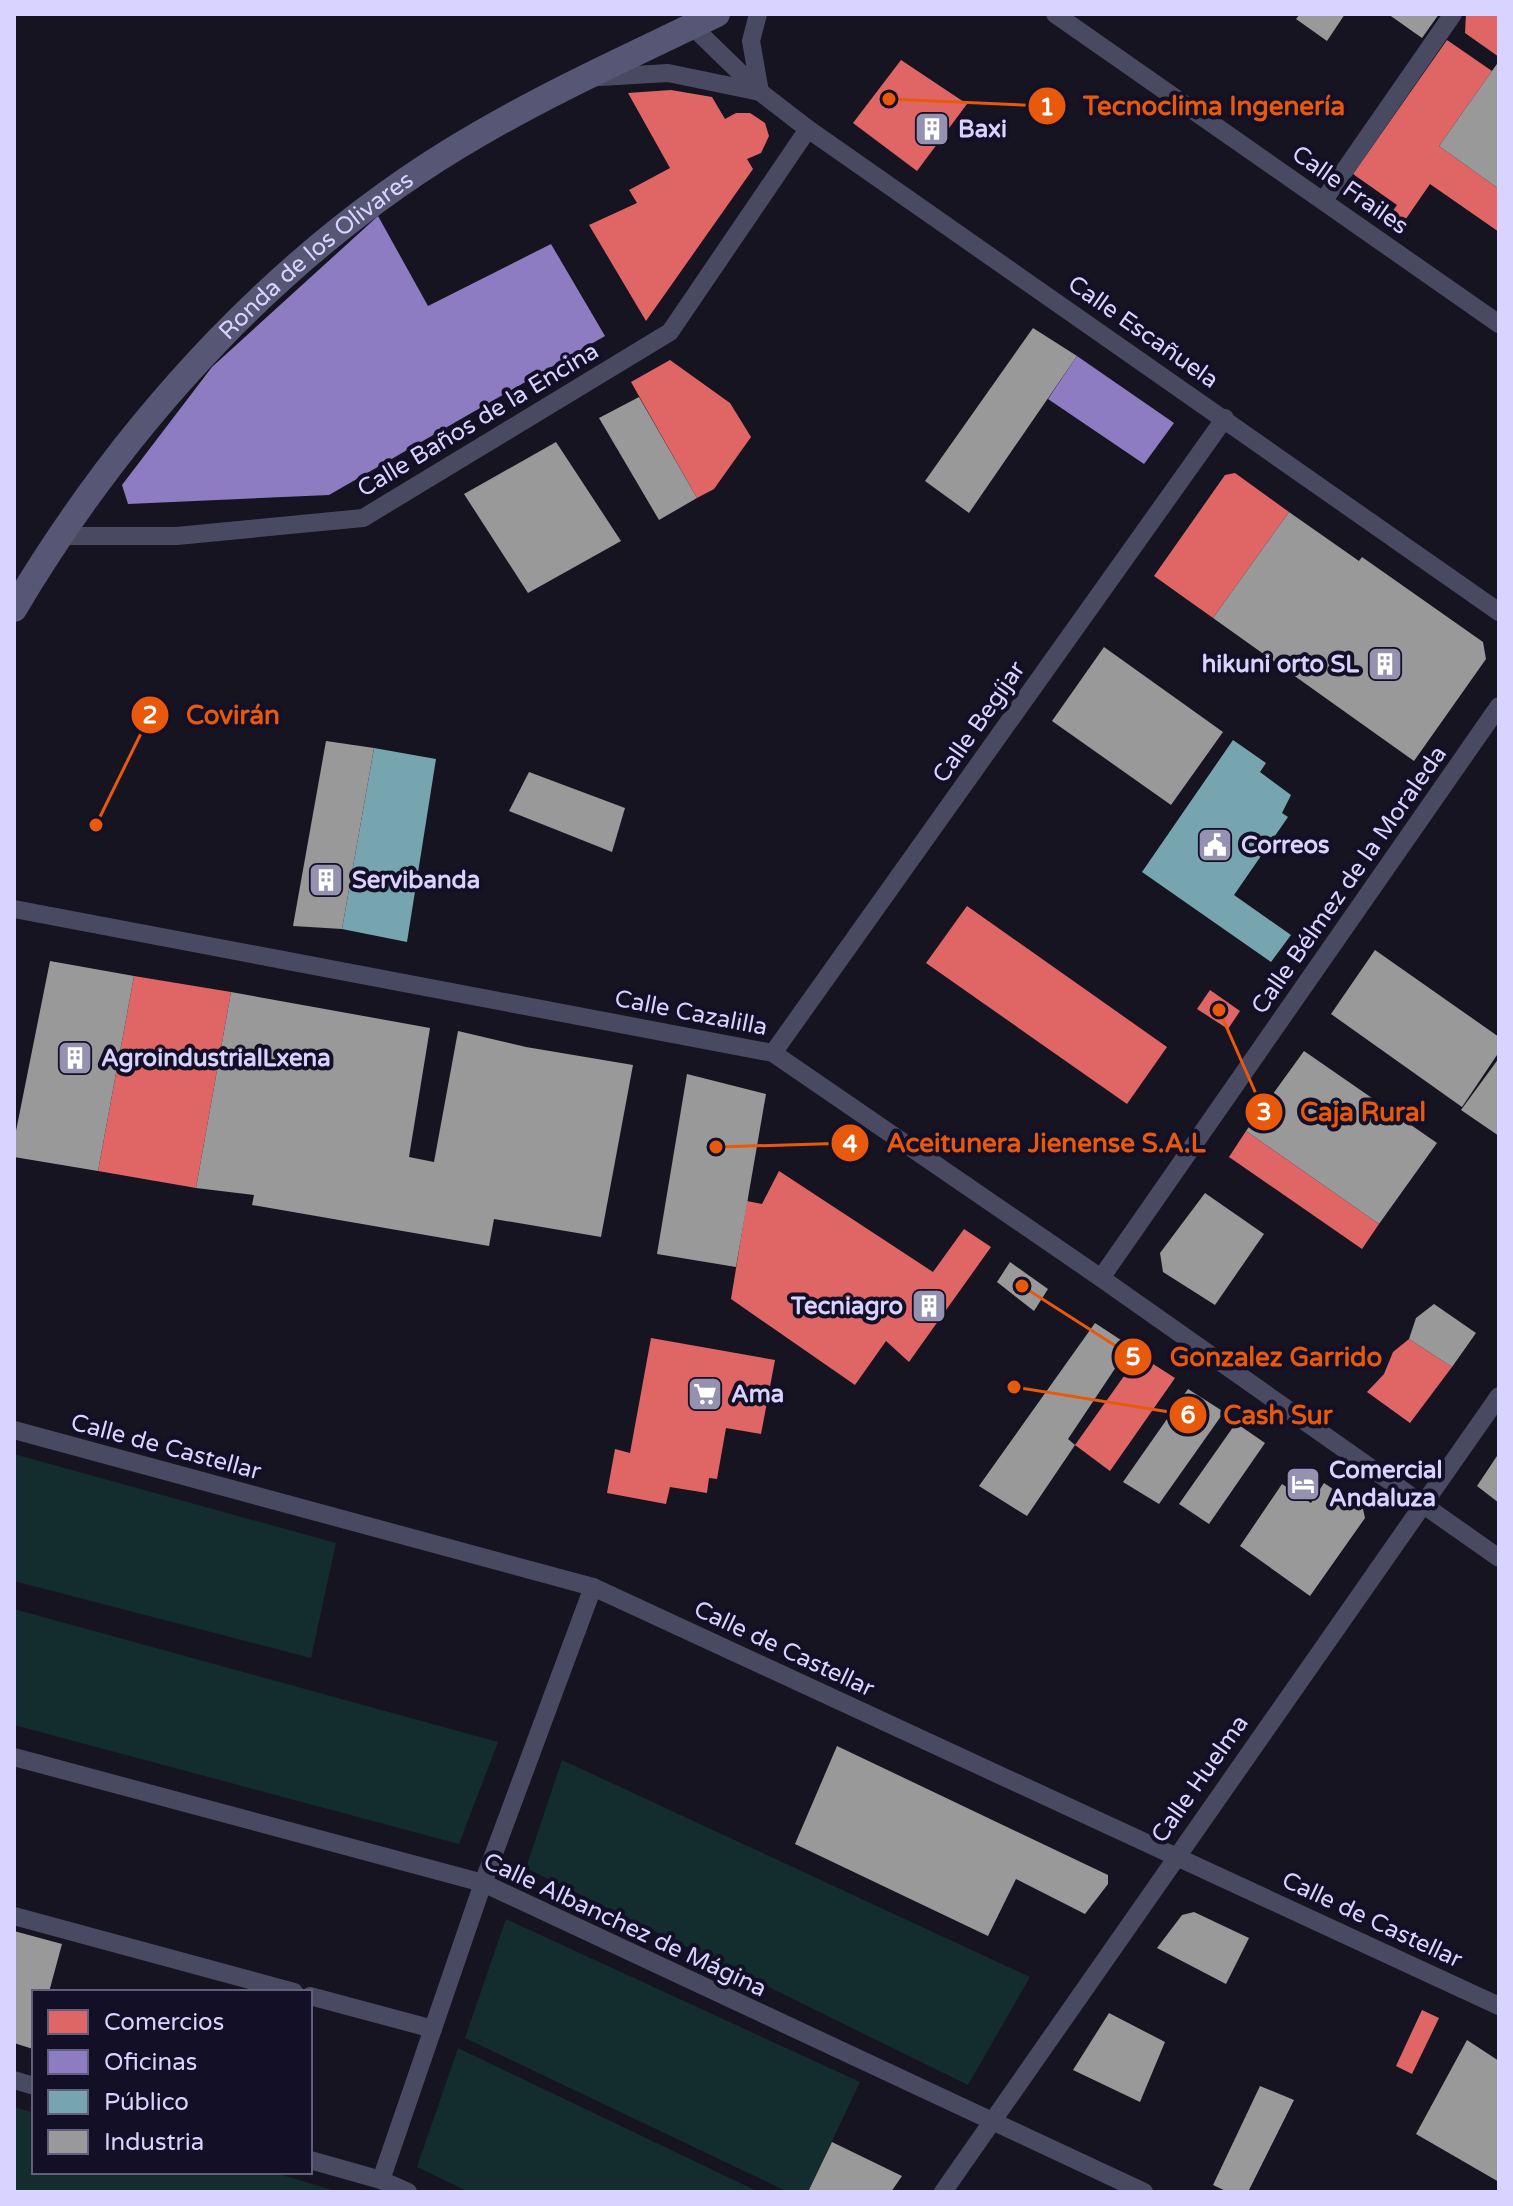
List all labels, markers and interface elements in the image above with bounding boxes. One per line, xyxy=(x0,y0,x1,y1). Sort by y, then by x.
callout: Tecnoclima Ingenería xyxy=(1027,81,1361,131)
text: Tecnoclima Ingenería xyxy=(1082,91,1345,122)
text: 1 xyxy=(1039,93,1055,122)
building icon: Baxi xyxy=(913,110,951,148)
place label: Baxi xyxy=(958,115,1007,144)
street label: Calle Frailes xyxy=(1286,139,1414,241)
street label: Ronda de los Olivares xyxy=(213,165,419,345)
street label: Calle Escañuela xyxy=(1062,269,1224,395)
street label: Calle Baños de la Encina xyxy=(352,336,604,504)
building icon: hikuni orto SL xyxy=(1366,645,1404,683)
place label: hikuni orto SL xyxy=(1202,650,1359,679)
street label: Calle Begíjar xyxy=(926,655,1032,788)
callout: Covirán xyxy=(130,690,296,740)
text: Covirán xyxy=(186,700,280,731)
text: 2 xyxy=(142,701,158,730)
street label: Calle Bélmez de la Moraleda xyxy=(1245,740,1453,1020)
public building icon: Correos xyxy=(1196,826,1234,864)
place label: Correos xyxy=(1241,831,1330,860)
building icon: Servibanda xyxy=(307,861,345,899)
place label: Servibanda xyxy=(352,866,480,895)
street label: Calle Cazalilla xyxy=(612,984,770,1042)
building icon: AgroindustrialLxena xyxy=(56,1039,94,1077)
place label: AgroindustrialLxena xyxy=(101,1044,331,1073)
callout: Caja Rural xyxy=(1244,1087,1442,1137)
text: Caja Rural xyxy=(1300,1097,1426,1128)
text: 3 xyxy=(1256,1098,1272,1127)
callout: Aceitunera Jienense S.A.L xyxy=(830,1118,1221,1168)
text: Aceitunera Jienense S.A.L xyxy=(886,1128,1207,1159)
text: 4 xyxy=(842,1130,858,1159)
building icon: Tecniagro xyxy=(910,1287,948,1325)
place label: Tecniagro xyxy=(790,1292,903,1321)
callout: Gonzalez Garrido xyxy=(1113,1332,1398,1382)
text: Gonzalez Garrido xyxy=(1170,1342,1383,1373)
text: 5 xyxy=(1125,1343,1141,1372)
supermarket icon: Ama xyxy=(686,1375,724,1413)
place label: Ama xyxy=(731,1380,784,1409)
callout: Cash Sur xyxy=(1168,1390,1349,1440)
text: Cash Sur xyxy=(1223,1400,1334,1431)
text: 6 xyxy=(1180,1401,1196,1430)
street label: Calle de Castellar xyxy=(68,1408,265,1487)
place label: Comercial Andaluza xyxy=(1329,1456,1443,1513)
hotel icon: Comercial Andaluza xyxy=(1284,1465,1322,1503)
street label: Calle de Castellar xyxy=(689,1594,880,1704)
street label: Calle Huelma xyxy=(1145,1709,1255,1849)
street label: Calle Albanchez de Mágina xyxy=(479,1847,771,2003)
street label: Calle de Castellar xyxy=(1277,1865,1468,1975)
legend xyxy=(32,1990,312,2174)
text: Comercios xyxy=(104,2008,224,2037)
text: Oficinas xyxy=(104,2048,197,2077)
text: Público xyxy=(104,2088,189,2117)
text: Industria xyxy=(104,2128,204,2157)

